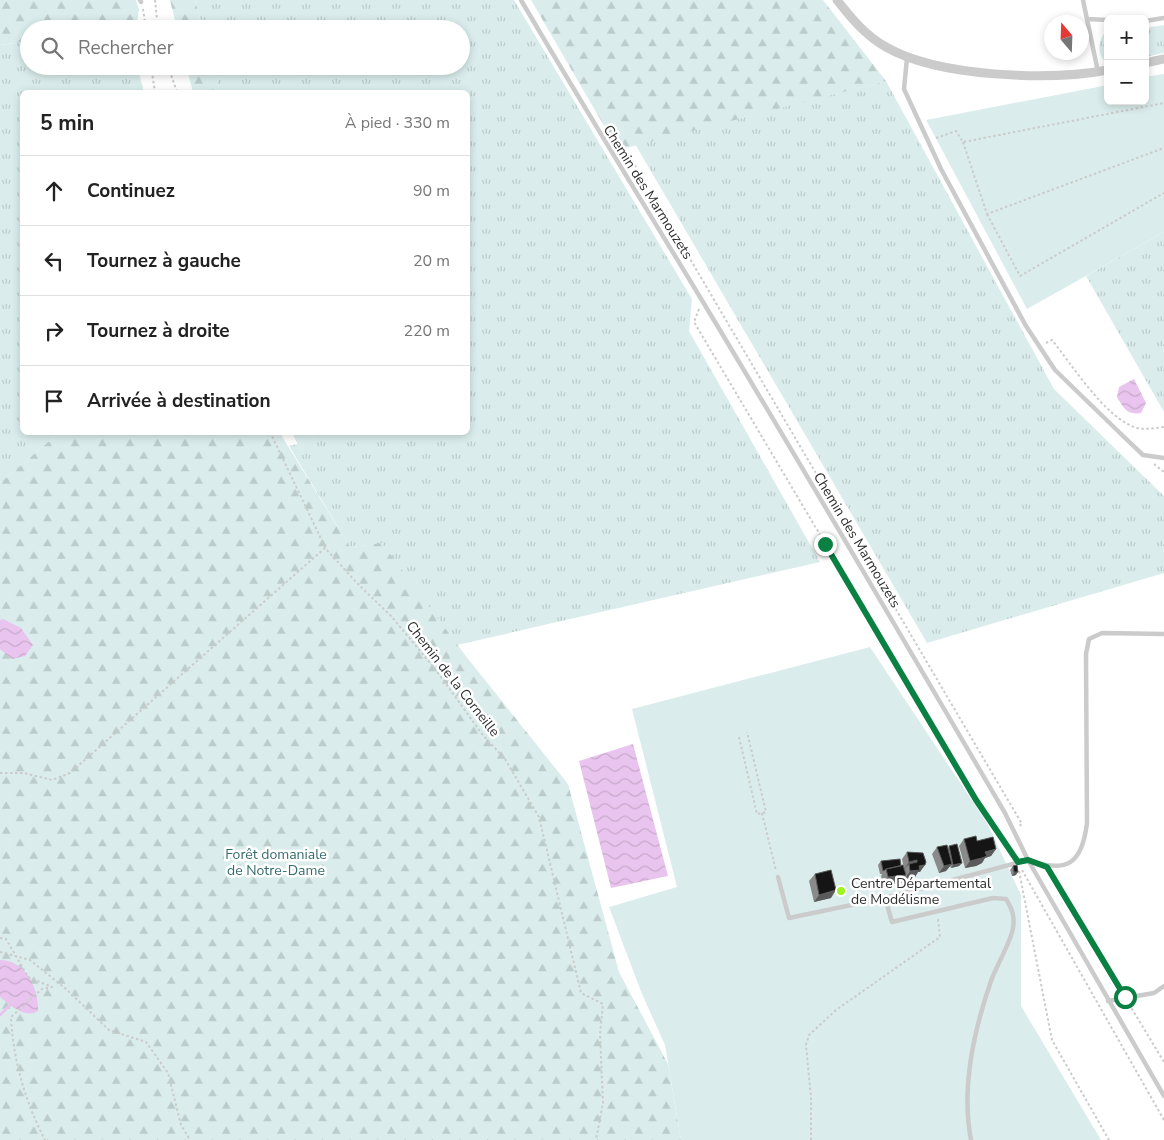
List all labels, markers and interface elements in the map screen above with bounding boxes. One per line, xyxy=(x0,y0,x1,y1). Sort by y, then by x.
north arrow xyxy=(1044,15,1089,60)
map controls xyxy=(1104,15,1149,105)
button: + xyxy=(1104,15,1149,60)
search box xyxy=(20,20,470,75)
icon: search xyxy=(38,34,66,62)
text: Rechercher xyxy=(78,35,173,61)
button: − xyxy=(1104,60,1149,105)
text: 5 min xyxy=(40,109,94,137)
text: À pied · 330 m xyxy=(345,112,450,134)
street label: Chemin des Marmouzets xyxy=(599,121,697,263)
icon: ahead xyxy=(40,177,68,205)
text: Continuez xyxy=(87,178,175,204)
text: 90 m xyxy=(413,180,450,202)
icon: left xyxy=(40,247,68,275)
text: Tournez à gauche xyxy=(87,248,241,274)
text: 20 m xyxy=(413,250,450,272)
icon: right xyxy=(40,317,68,345)
text: Tournez à droite xyxy=(87,318,230,344)
text: 220 m xyxy=(403,320,450,342)
icon: arrive xyxy=(40,387,68,415)
text: Arrivée à destination xyxy=(87,388,271,414)
street label: Chemin des Marmouzets xyxy=(809,469,905,612)
route end xyxy=(814,533,837,556)
street label: Chemin de la Corneille xyxy=(402,617,504,741)
park label: Forêt domaniale de Notre-Dame xyxy=(225,845,327,880)
place label: Centre Départemental de Modélisme xyxy=(851,874,992,909)
marker: Centre Départemental de Modélisme xyxy=(835,885,847,897)
route start xyxy=(1114,986,1137,1009)

